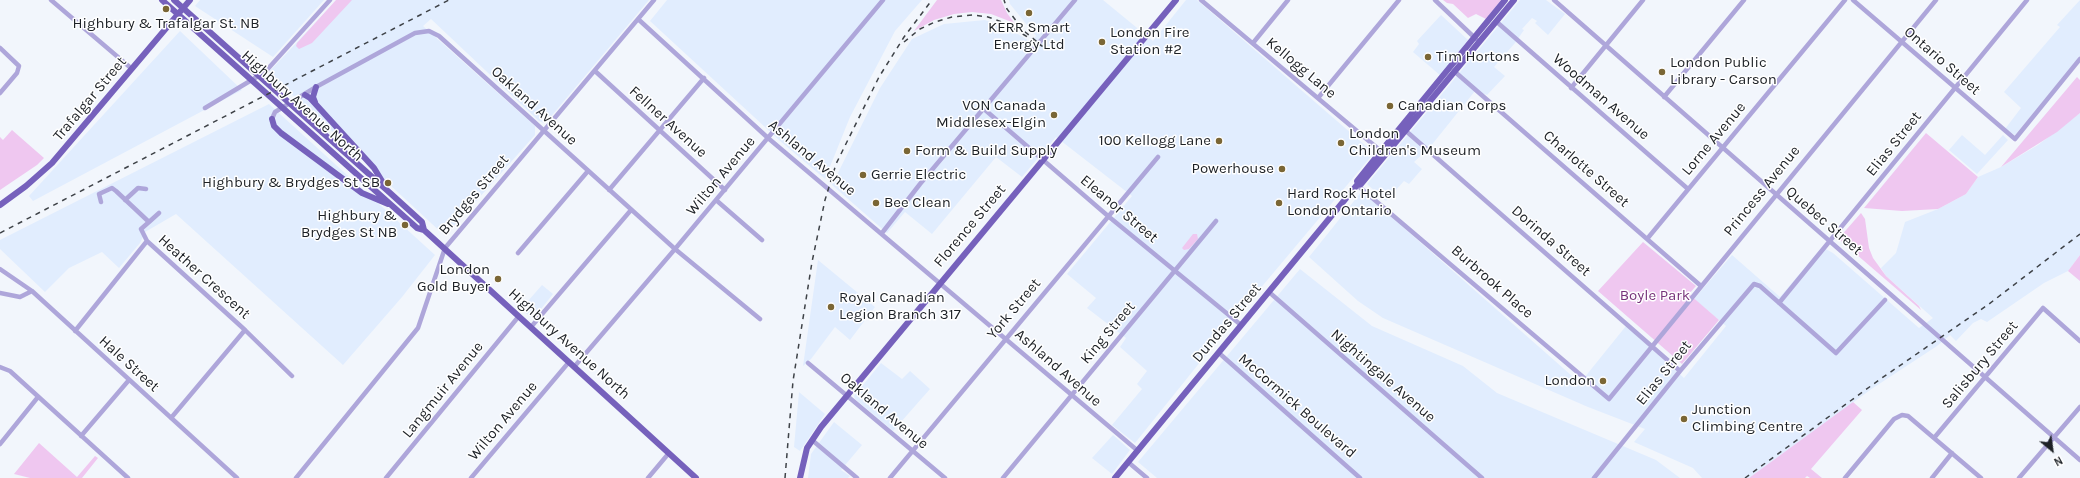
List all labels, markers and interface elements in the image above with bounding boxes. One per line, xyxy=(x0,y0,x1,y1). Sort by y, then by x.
marker: Highbury & Trafalgar St. NB xyxy=(161,4,171,14)
marker: KERR Smart Energy Ltd xyxy=(1024,8,1034,18)
place label: Highbury & Trafalgar St. NB xyxy=(72,15,260,33)
place label: KERR Smart Energy Ltd xyxy=(988,19,1070,54)
street label: Ontario Street xyxy=(1900,23,1984,99)
place label: London Fire Station #2 xyxy=(1110,24,1189,59)
street label: Kellogg Lane xyxy=(1262,33,1340,103)
marker: London Fire Station #2 xyxy=(1097,37,1107,47)
street label: Highbury Avenue North xyxy=(237,47,367,165)
place label: Tim Hortons xyxy=(1436,48,1520,66)
street label: Woodman Avenue xyxy=(1549,50,1653,144)
marker: Tim Hortons xyxy=(1423,52,1433,62)
street label: Trafalgar Street xyxy=(49,53,131,145)
place label: London Public Library - Carson xyxy=(1670,54,1777,89)
street label: Oakland Avenue xyxy=(487,63,581,149)
marker: London Public Library - Carson xyxy=(1657,67,1667,77)
street label: Fellner Avenue xyxy=(625,82,711,162)
place label: VON Canada Middlesex-Elgin xyxy=(936,97,1046,132)
place label: Canadian Corps xyxy=(1398,97,1506,115)
street label: Lorne Avenue xyxy=(1678,99,1750,179)
marker: Canadian Corps xyxy=(1385,101,1395,111)
street label: Elias Street xyxy=(1862,108,1926,180)
marker: VON Canada Middlesex-Elgin xyxy=(1049,110,1059,120)
street label: Ashland Avenue xyxy=(765,116,859,200)
place label: London Children's Museum xyxy=(1349,125,1481,160)
street label: Charlotte Street xyxy=(1539,127,1633,211)
place label: 100 Kellogg Lane xyxy=(1099,132,1211,150)
street label: Wilton Avenue xyxy=(683,133,759,219)
marker: 100 Kellogg Lane xyxy=(1214,136,1224,146)
marker: London Children's Museum xyxy=(1336,138,1346,148)
place label: Form & Build Supply xyxy=(915,142,1057,160)
street label: Princess Avenue xyxy=(1720,142,1804,240)
marker: Form & Build Supply xyxy=(902,146,912,156)
street label: Brydges Street xyxy=(435,151,513,239)
place label: Powerhouse xyxy=(1192,160,1274,178)
marker: Powerhouse xyxy=(1277,164,1287,174)
place label: Gerrie Electric xyxy=(871,166,966,184)
marker: Gerrie Electric xyxy=(858,170,868,180)
street label: Eleanor Street xyxy=(1076,171,1162,247)
place label: Highbury & Brydges St SB xyxy=(202,174,380,192)
marker: Highbury & Brydges St SB xyxy=(383,178,393,188)
street label: Florence Street xyxy=(930,181,1010,271)
street label: Quebec Street xyxy=(1782,183,1866,259)
place label: Hard Rock Hotel London Ontario xyxy=(1287,185,1396,220)
place label: Bee Clean xyxy=(884,194,951,212)
marker: Bee Clean xyxy=(871,198,881,208)
marker: Hard Rock Hotel London Ontario xyxy=(1274,198,1284,208)
street label: Dorinda Street xyxy=(1508,202,1594,280)
place label: Highbury & Brydges St NB xyxy=(301,207,397,242)
marker: Highbury & Brydges St NB xyxy=(400,220,410,230)
street label: Heather Crescent xyxy=(154,231,254,323)
street label: Burbrook Place xyxy=(1447,242,1537,322)
place label: London Gold Buyer xyxy=(417,261,490,296)
marker: London Gold Buyer xyxy=(493,274,503,284)
street label: York Street xyxy=(983,275,1045,343)
street label: Dundas Street xyxy=(1189,280,1265,366)
street label: Highbury Avenue North xyxy=(504,285,634,403)
park label: Boyle Park xyxy=(1620,287,1690,305)
place label: Royal Canadian Legion Branch 317 xyxy=(839,289,961,324)
street label: King Street xyxy=(1077,298,1139,368)
marker: Royal Canadian Legion Branch 317 xyxy=(826,302,836,312)
street label: Salisbury Street xyxy=(1938,317,2022,413)
street label: Ashland Avenue xyxy=(1011,325,1105,411)
street label: Nightingale Avenue xyxy=(1327,326,1439,426)
street label: Hale Street xyxy=(95,332,163,396)
street label: Elias Street xyxy=(1632,337,1696,409)
street label: Langmuir Avenue xyxy=(399,338,487,442)
street label: McCormick Boulevard xyxy=(1234,350,1360,462)
street label: Oakland Avenue xyxy=(836,369,932,453)
place label: London xyxy=(1545,372,1595,390)
marker: London xyxy=(1598,376,1608,386)
street label: Wilton Avenue xyxy=(465,378,541,464)
place label: Junction Climbing Centre xyxy=(1692,401,1803,436)
marker: Junction Climbing Centre xyxy=(1679,414,1689,424)
north arrow xyxy=(2032,430,2072,470)
text: N xyxy=(2051,453,2065,469)

